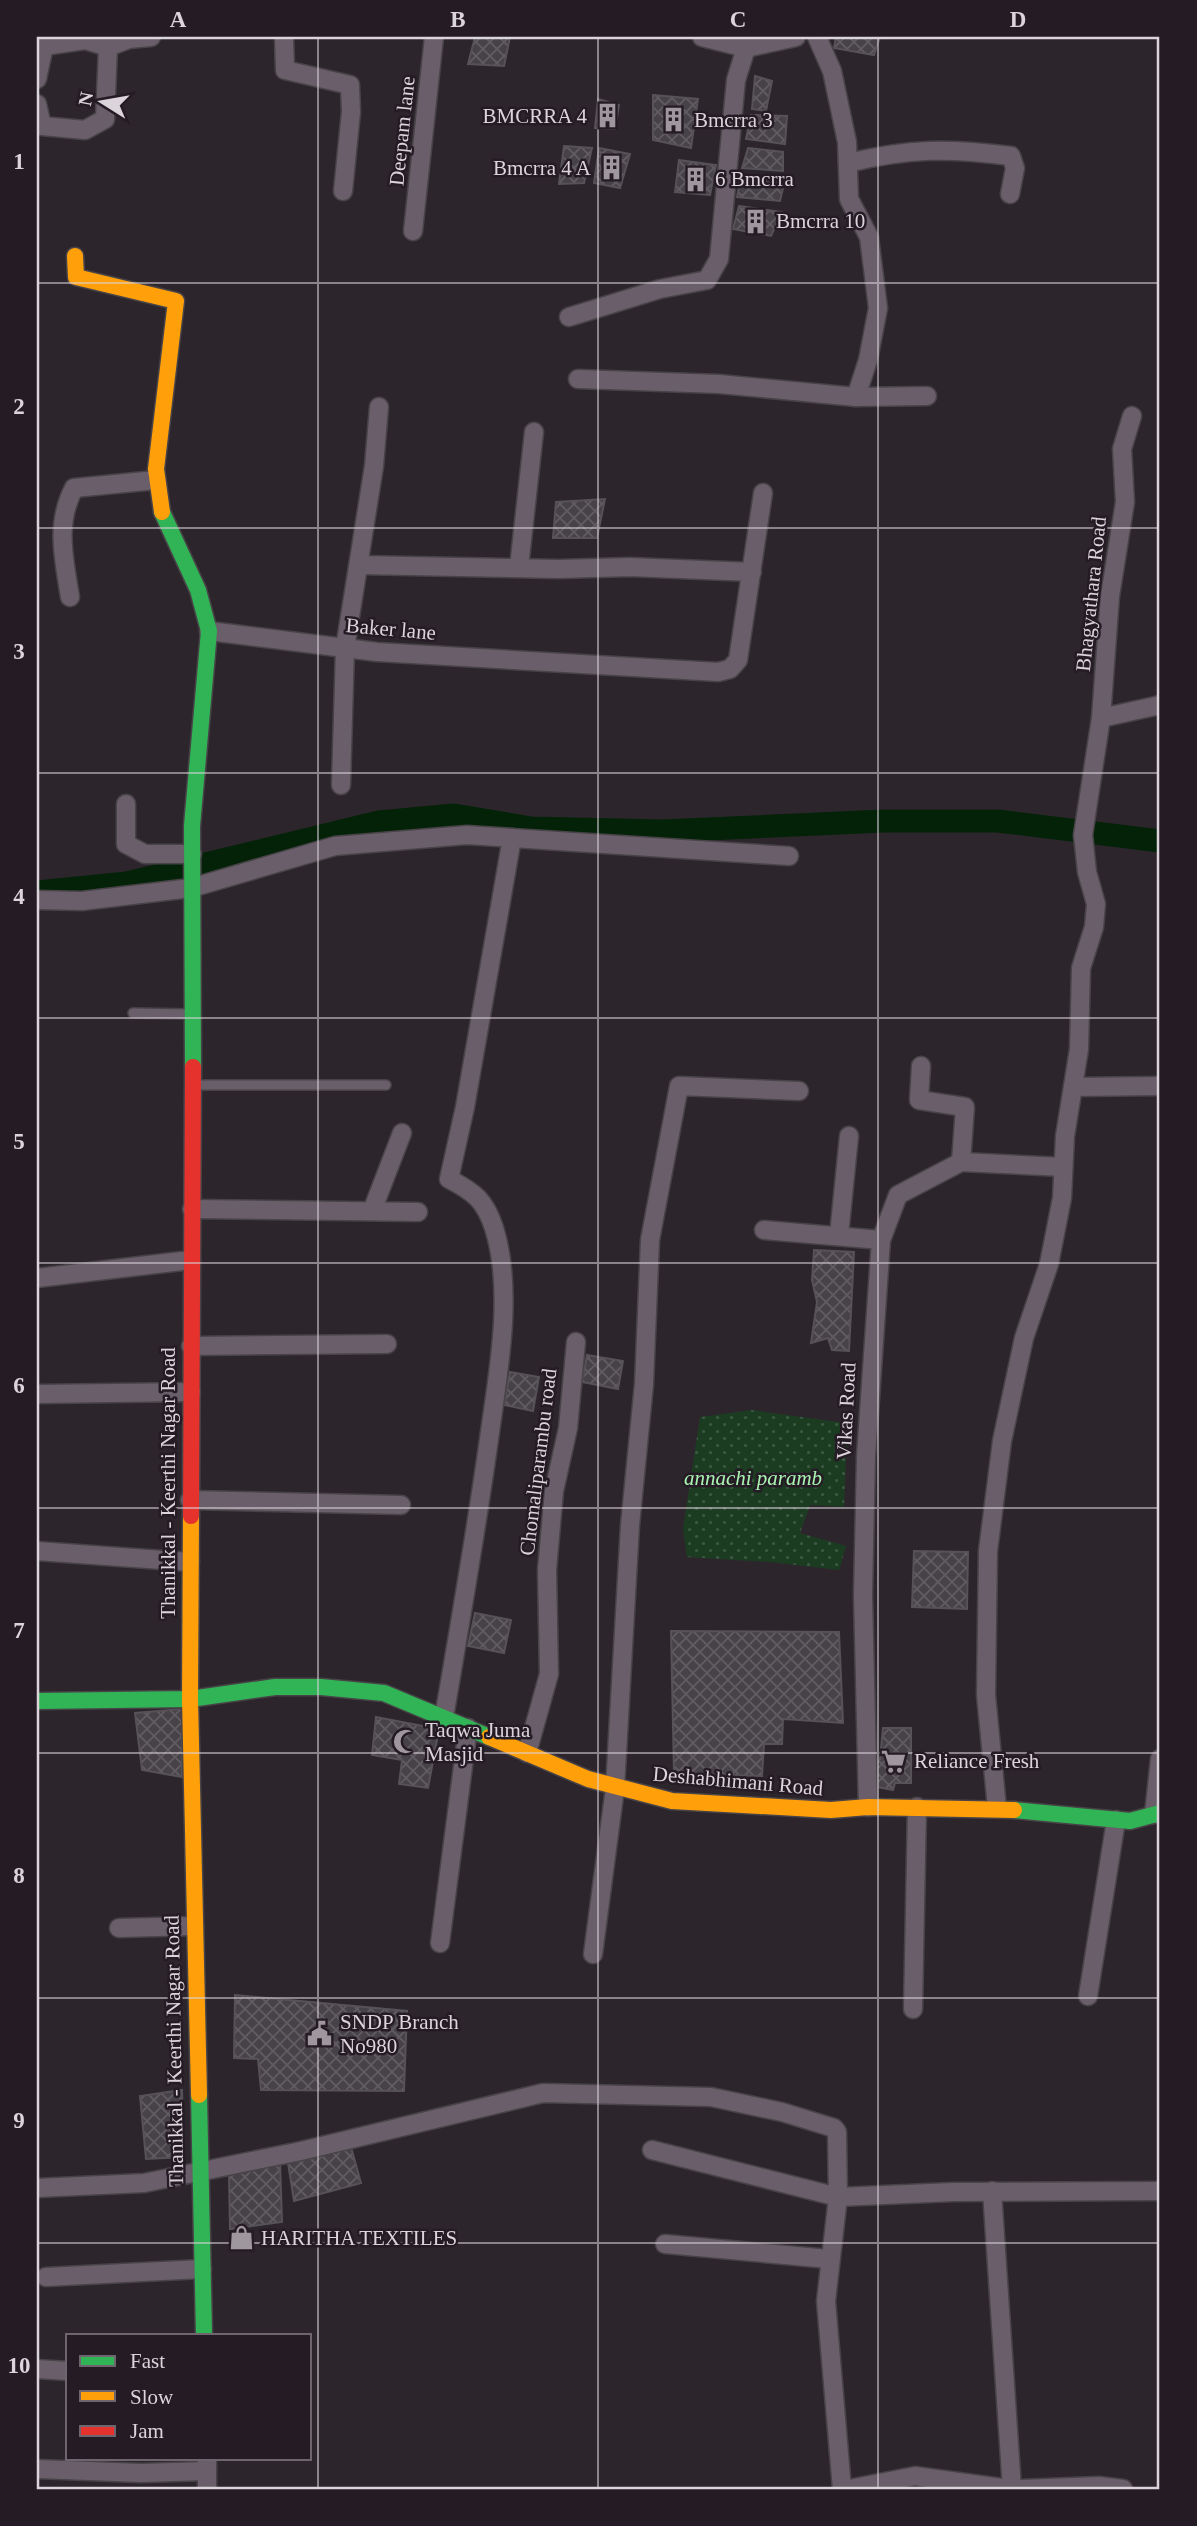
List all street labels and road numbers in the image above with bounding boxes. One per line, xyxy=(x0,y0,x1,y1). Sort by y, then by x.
street label: Deepam lane xyxy=(384,75,420,187)
street label: Bhagyathara Road xyxy=(1071,515,1111,673)
street label: Baker lane xyxy=(345,613,437,645)
street label: Thanikkal - Keerthi Nagar Road xyxy=(156,1347,180,1619)
street label: Vikas Road xyxy=(831,1361,861,1460)
street label: Chomaliparambu road xyxy=(515,1367,561,1557)
street label: Deshabhimani Road xyxy=(652,1762,825,1800)
street label: Thanikkal - Keerthi Nagar Road xyxy=(160,1914,188,2187)

